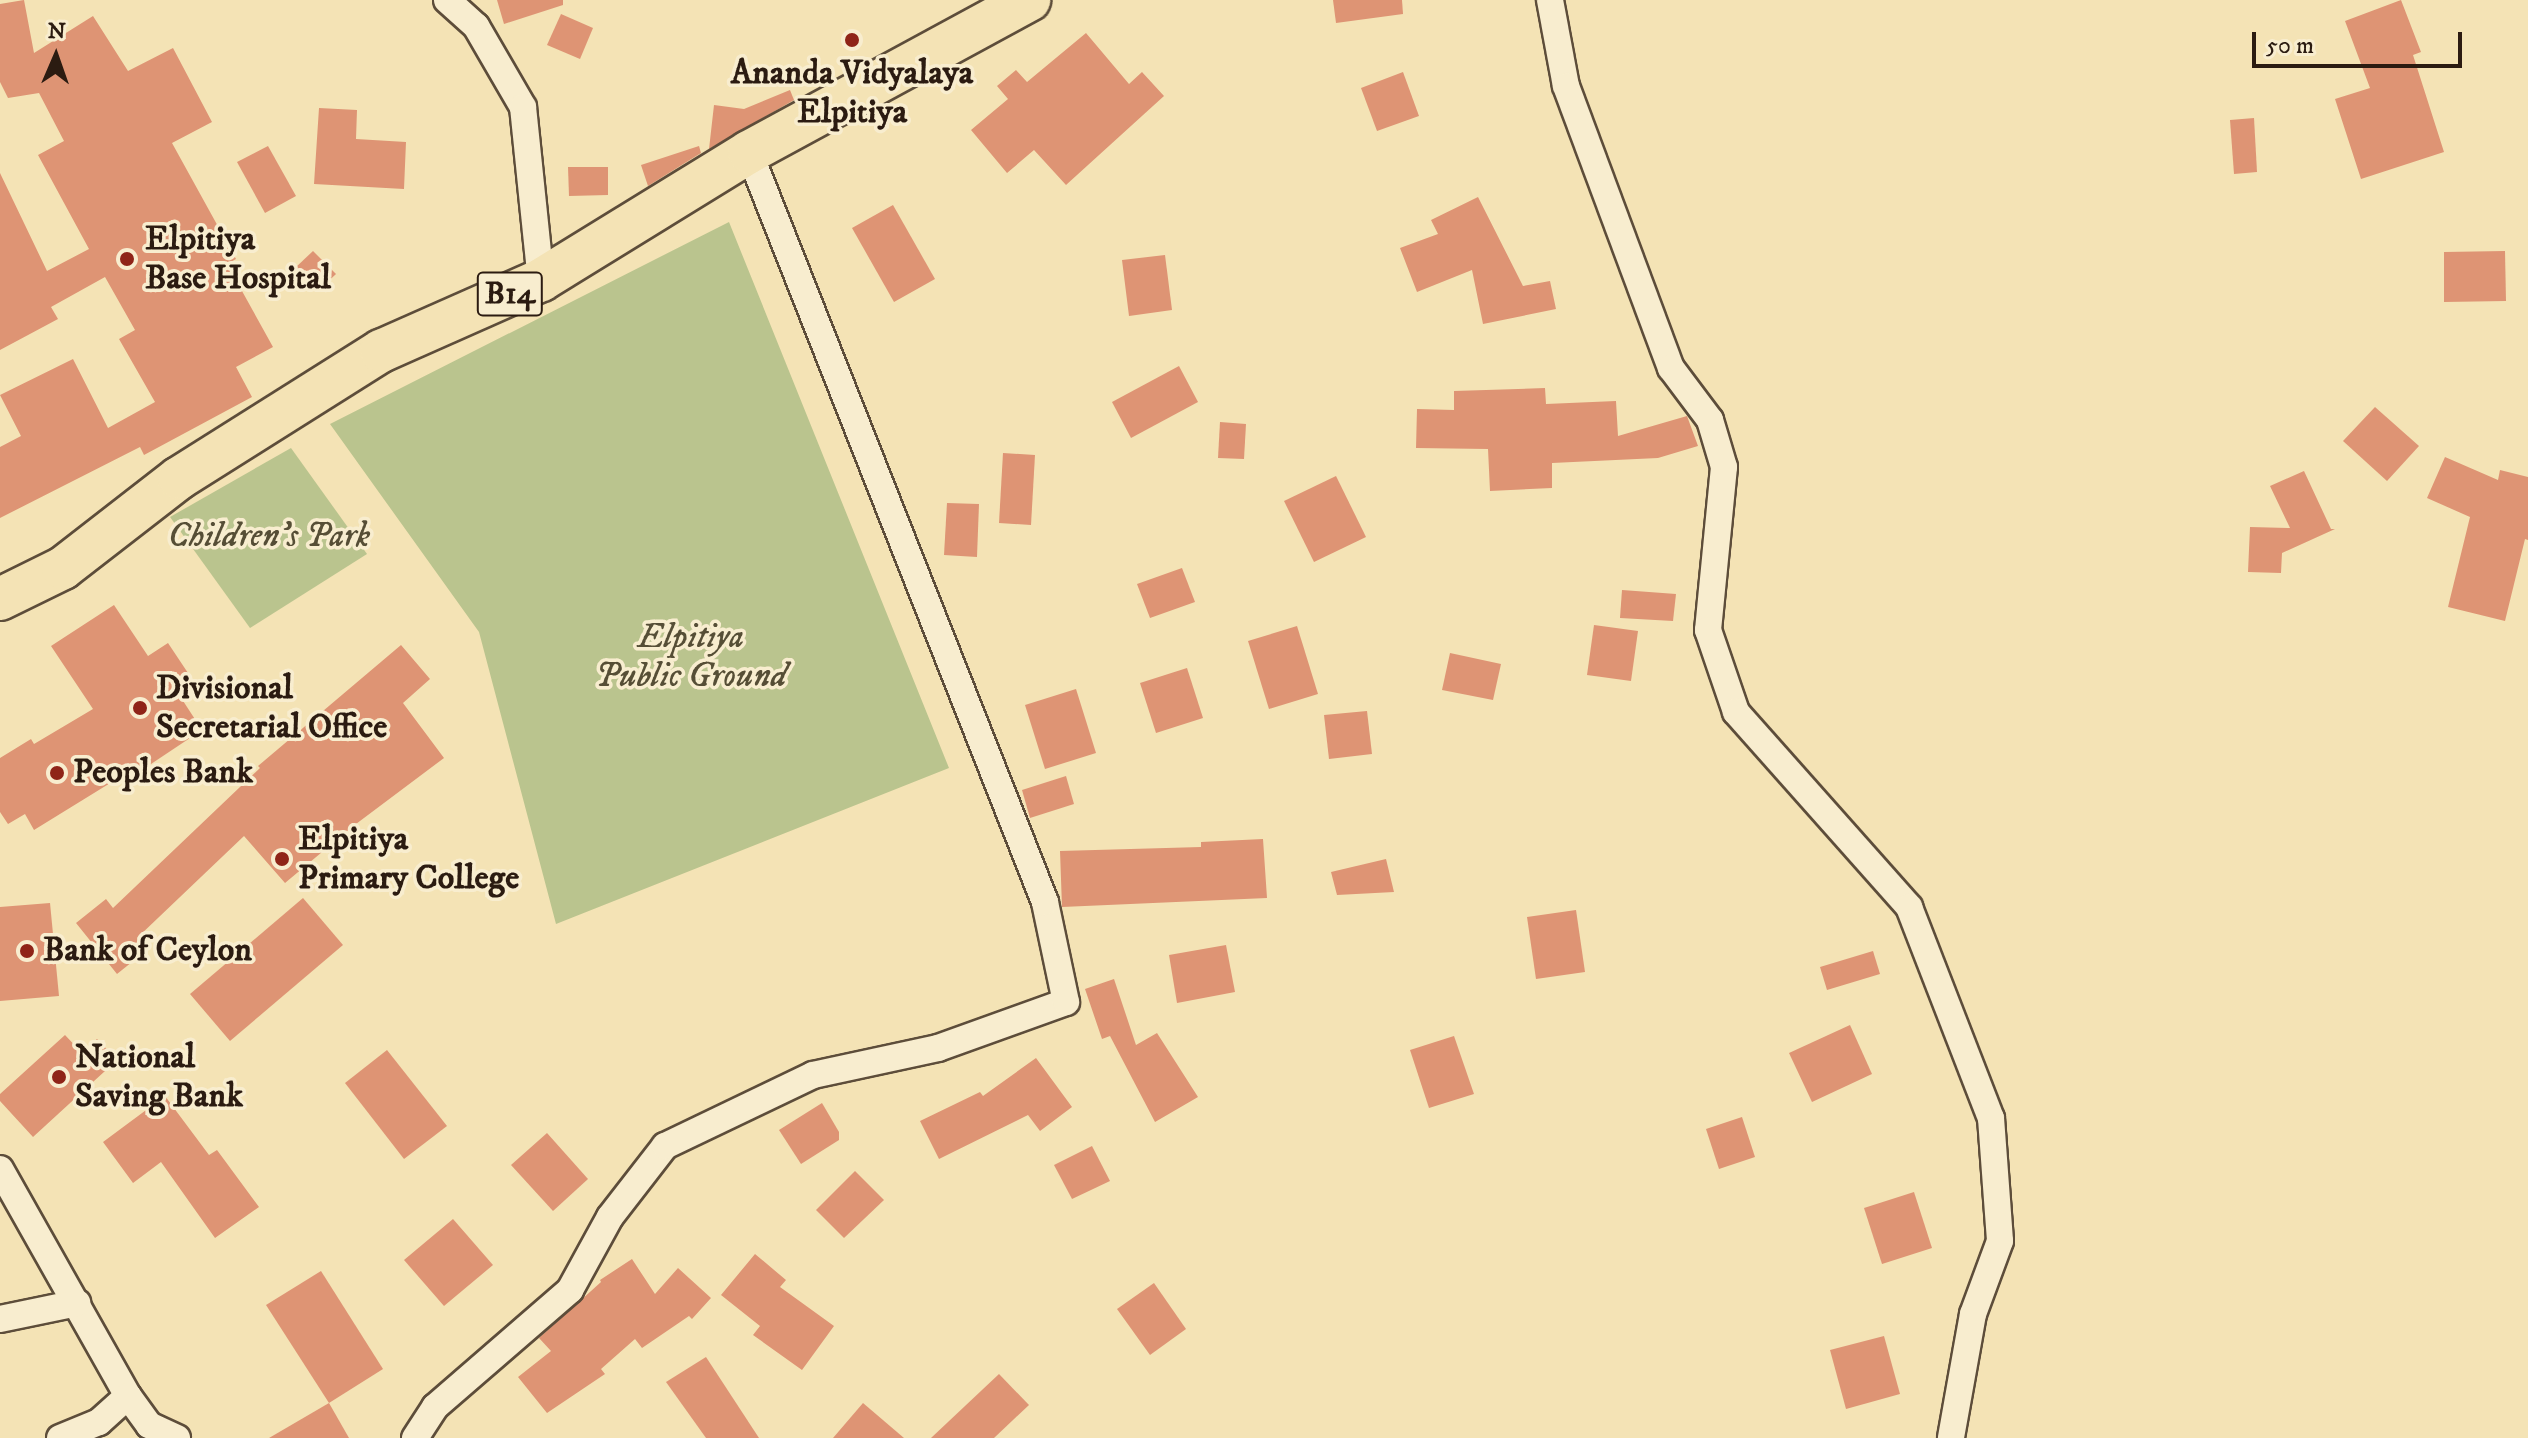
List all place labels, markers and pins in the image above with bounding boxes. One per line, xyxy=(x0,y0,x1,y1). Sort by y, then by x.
marker: Ananda Vidyalaya Elpitiya xyxy=(843,31,861,49)
place label: Ananda Vidyalaya Elpitiya xyxy=(731,53,973,132)
place label: Elpitiya Base Hospital xyxy=(145,219,331,298)
marker: Elpitiya Base Hospital xyxy=(116,248,138,270)
place label: Divisional Secretarial Office xyxy=(156,668,387,748)
marker: Divisional Secretarial Office xyxy=(131,699,149,717)
place label: Peoples Bank xyxy=(73,753,253,793)
marker: Peoples Bank xyxy=(48,764,66,782)
place label: Elpitiya Primary College xyxy=(298,819,519,898)
marker: Elpitiya Primary College xyxy=(273,850,291,868)
place label: Bank of Ceylon xyxy=(43,931,252,971)
marker: Bank of Ceylon xyxy=(18,942,36,960)
place label: National Saving Bank xyxy=(75,1037,243,1116)
marker: National Saving Bank xyxy=(50,1068,68,1086)

